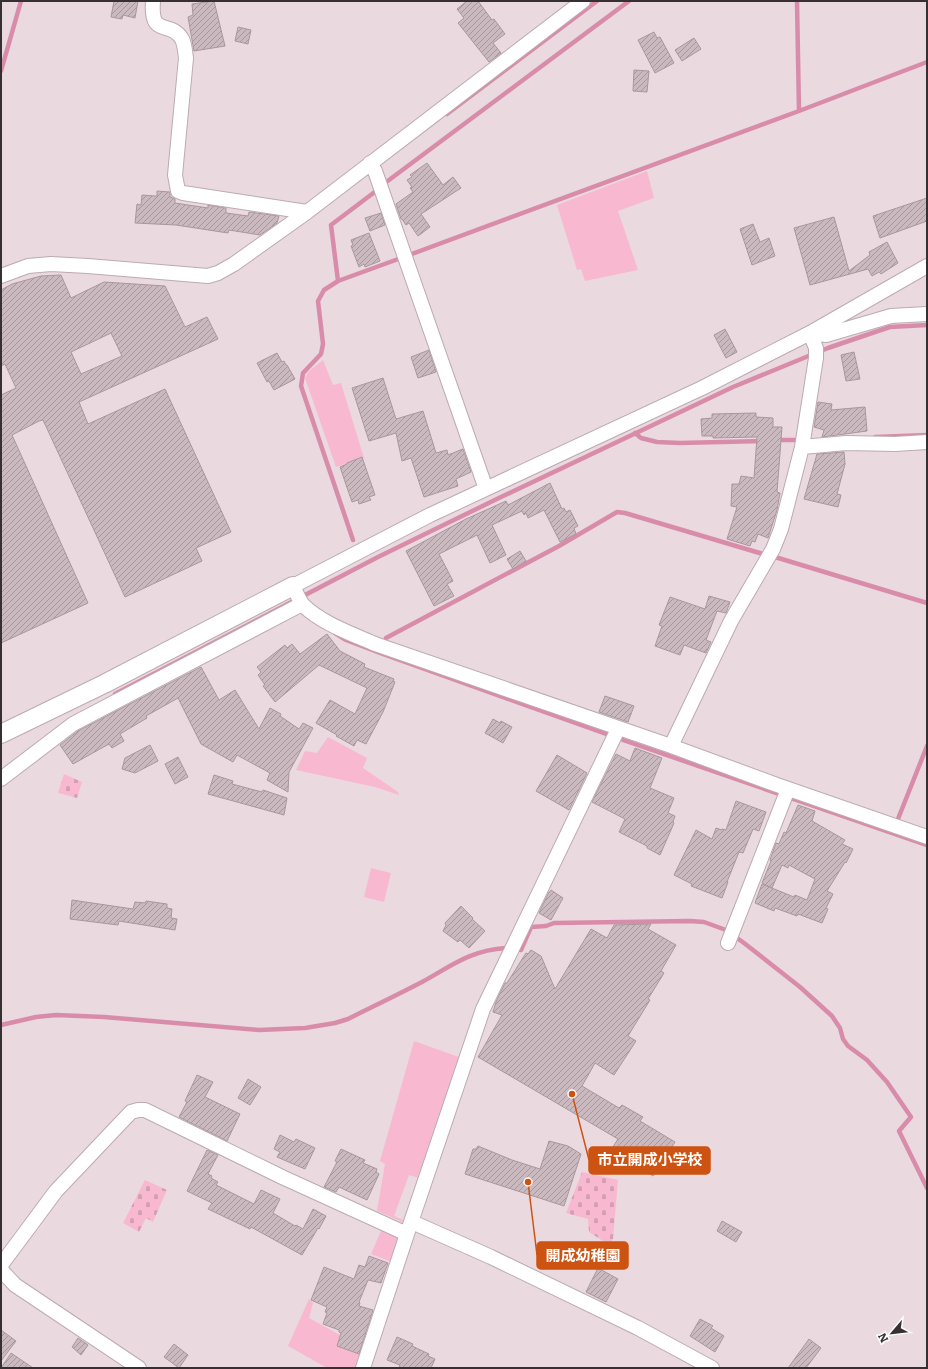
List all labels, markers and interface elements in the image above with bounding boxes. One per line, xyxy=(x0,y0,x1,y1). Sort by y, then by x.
callout: 市立開成小学校 xyxy=(589,1147,710,1174)
text: 市立開成小学校 xyxy=(597,1147,703,1170)
callout: 開成幼稚園 xyxy=(537,1242,628,1269)
text: 開成幼稚園 xyxy=(545,1243,621,1266)
north arrow xyxy=(872,1313,912,1353)
text: N xyxy=(873,1330,892,1346)

